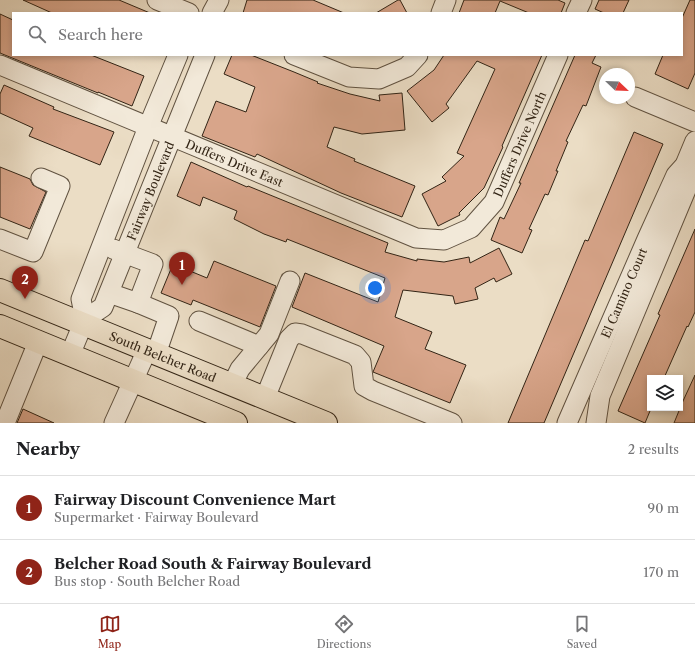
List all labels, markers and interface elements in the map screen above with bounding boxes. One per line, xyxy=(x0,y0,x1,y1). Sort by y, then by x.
search box xyxy=(12,12,683,56)
icon: search xyxy=(26,23,48,45)
text: Search here xyxy=(58,25,143,44)
north arrow xyxy=(599,68,635,104)
street label: Duffers Drive North xyxy=(490,89,549,199)
street label: Duffers Drive East xyxy=(184,136,286,190)
street label: Fairway Boulevard xyxy=(123,138,177,243)
street label: El Camino Court xyxy=(597,245,650,340)
pin: 1 xyxy=(169,252,195,285)
pin: 2 xyxy=(12,266,38,299)
your location xyxy=(365,278,385,298)
street label: South Belcher Road xyxy=(107,328,219,385)
map controls xyxy=(647,375,683,411)
button: layers xyxy=(647,375,683,411)
text: Nearby xyxy=(16,439,80,459)
text: 2 results xyxy=(628,441,679,457)
text: Fairway Discount Convenience Mart xyxy=(54,490,336,509)
text: 1 xyxy=(26,500,32,516)
text: 90 m xyxy=(648,500,679,516)
text: Supermarket · Fairway Boulevard xyxy=(54,509,259,525)
text: Belcher Road South & Fairway Boulevard xyxy=(54,554,372,573)
text: 2 xyxy=(25,564,33,580)
text: 170 m xyxy=(643,564,679,580)
text: Bus stop · South Belcher Road xyxy=(54,573,240,589)
tab: Map xyxy=(98,613,121,651)
tab: Directions xyxy=(317,613,371,651)
tab: Saved xyxy=(567,613,597,651)

